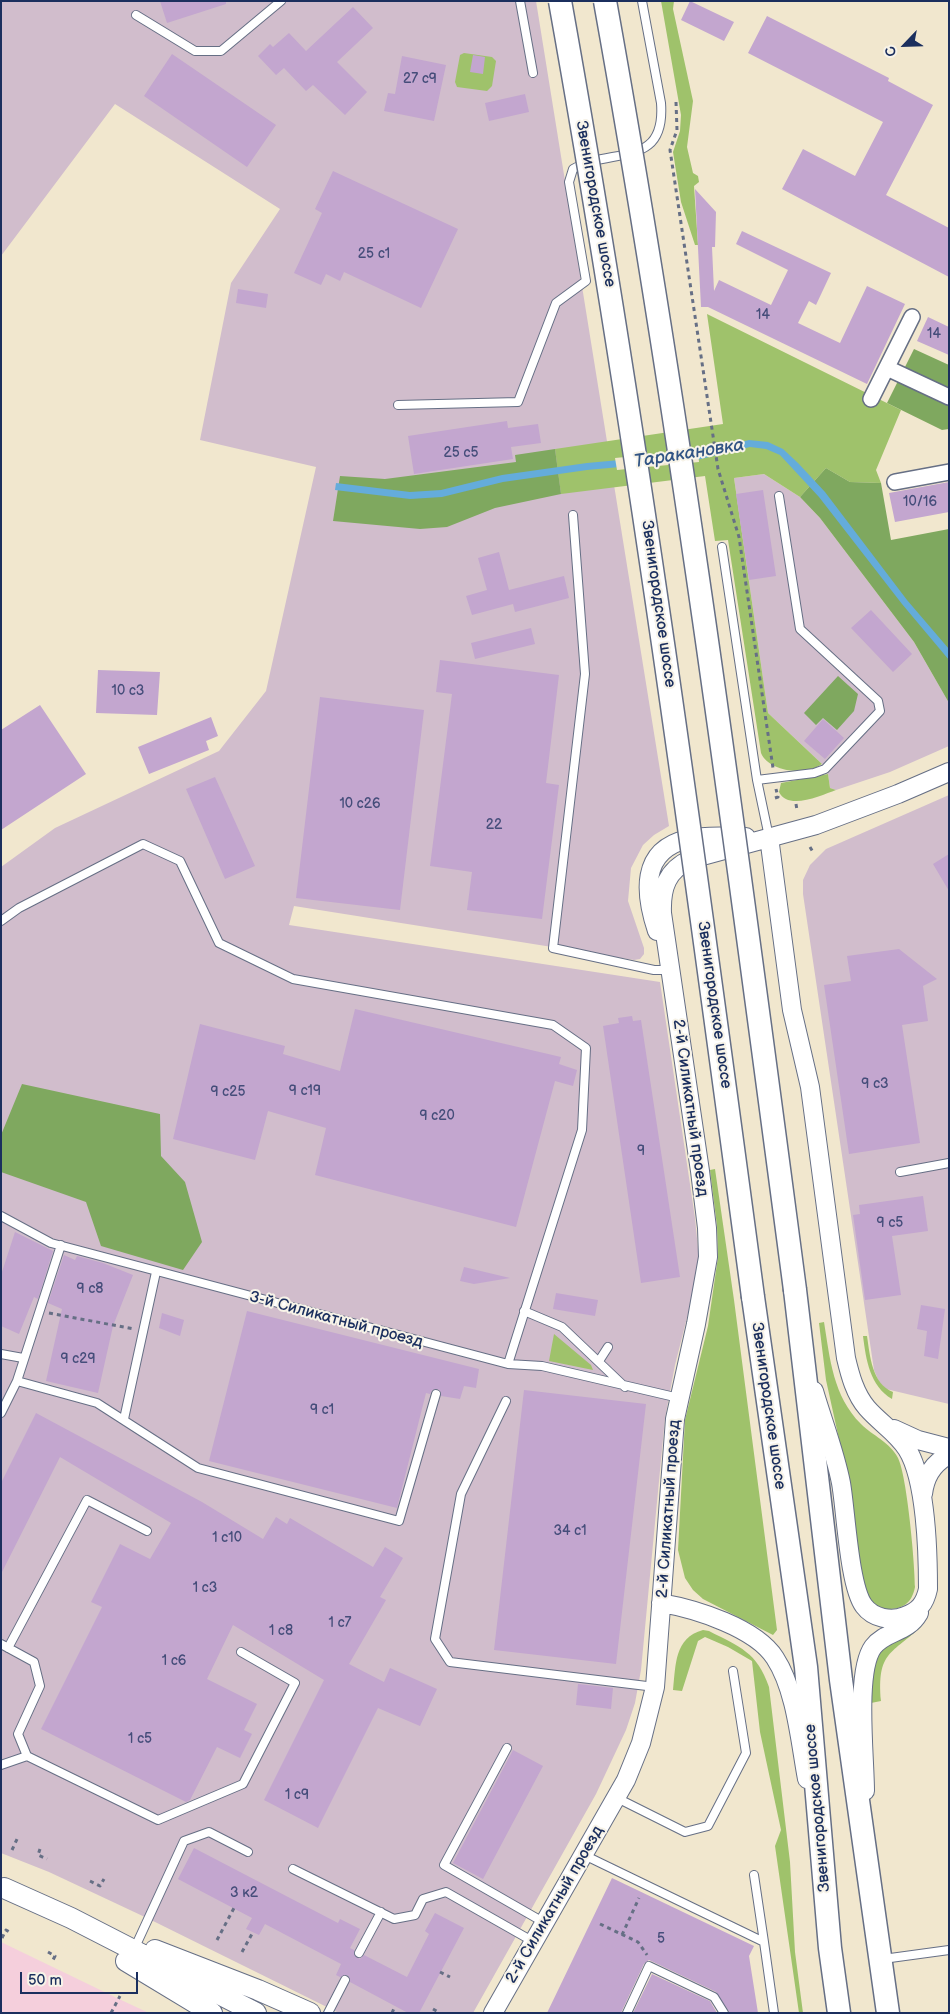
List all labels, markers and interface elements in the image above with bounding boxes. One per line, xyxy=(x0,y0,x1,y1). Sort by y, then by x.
north arrow xyxy=(880,20,930,70)
text: С xyxy=(881,43,901,59)
house number: 27 с9 xyxy=(403,71,437,87)
street label: Звенигородское шоссе xyxy=(571,119,619,289)
house number: 25 с1 xyxy=(358,246,390,262)
house number: 14 xyxy=(756,307,770,323)
house number: 14 xyxy=(927,326,941,342)
water label: Таракановка xyxy=(632,435,746,473)
house number: 25 с5 xyxy=(444,445,478,461)
house number: 10/16 xyxy=(903,494,937,510)
street label: Звенигородское шоссе xyxy=(637,519,679,689)
house number: 10 с3 xyxy=(112,683,144,699)
house number: 10 с26 xyxy=(339,796,381,812)
house number: 22 xyxy=(486,817,502,833)
street label: Звенигородское шоссе xyxy=(693,920,735,1090)
street label: 2-й Силикатный проезд xyxy=(668,1018,712,1198)
house number: 9 с3 xyxy=(861,1076,889,1092)
house number: 9 с19 xyxy=(289,1083,321,1099)
house number: 9 с25 xyxy=(210,1084,246,1100)
house number: 9 с20 xyxy=(419,1108,455,1124)
house number: 9 xyxy=(637,1143,645,1159)
house number: 9 с5 xyxy=(877,1215,903,1231)
house number: 9 с8 xyxy=(77,1281,103,1297)
street label: 3-й Силикатный проезд xyxy=(247,1288,425,1352)
street label: Звенигородское шоссе xyxy=(747,1321,789,1491)
house number: 9 с29 xyxy=(60,1351,96,1367)
house number: 9 с1 xyxy=(310,1402,334,1418)
street label: 2-й Силикатный проезд xyxy=(653,1419,685,1599)
house number: 34 с1 xyxy=(553,1523,587,1539)
house number: 1 с10 xyxy=(212,1530,242,1546)
house number: 1 с3 xyxy=(193,1580,217,1596)
house number: 1 с7 xyxy=(329,1615,351,1631)
house number: 1 с8 xyxy=(269,1623,293,1639)
house number: 1 с6 xyxy=(162,1653,186,1669)
street label: Звенигородское шоссе xyxy=(801,1723,835,1893)
house number: 1 с5 xyxy=(128,1731,152,1747)
house number: 1 с9 xyxy=(285,1787,309,1803)
street label: 2-й Силикатный проезд xyxy=(502,1823,608,1987)
house number: 3 к2 xyxy=(230,1885,258,1901)
house number: 5 xyxy=(657,1931,665,1947)
scale bar xyxy=(22,1962,140,1994)
text: 50 m xyxy=(28,1971,62,1990)

